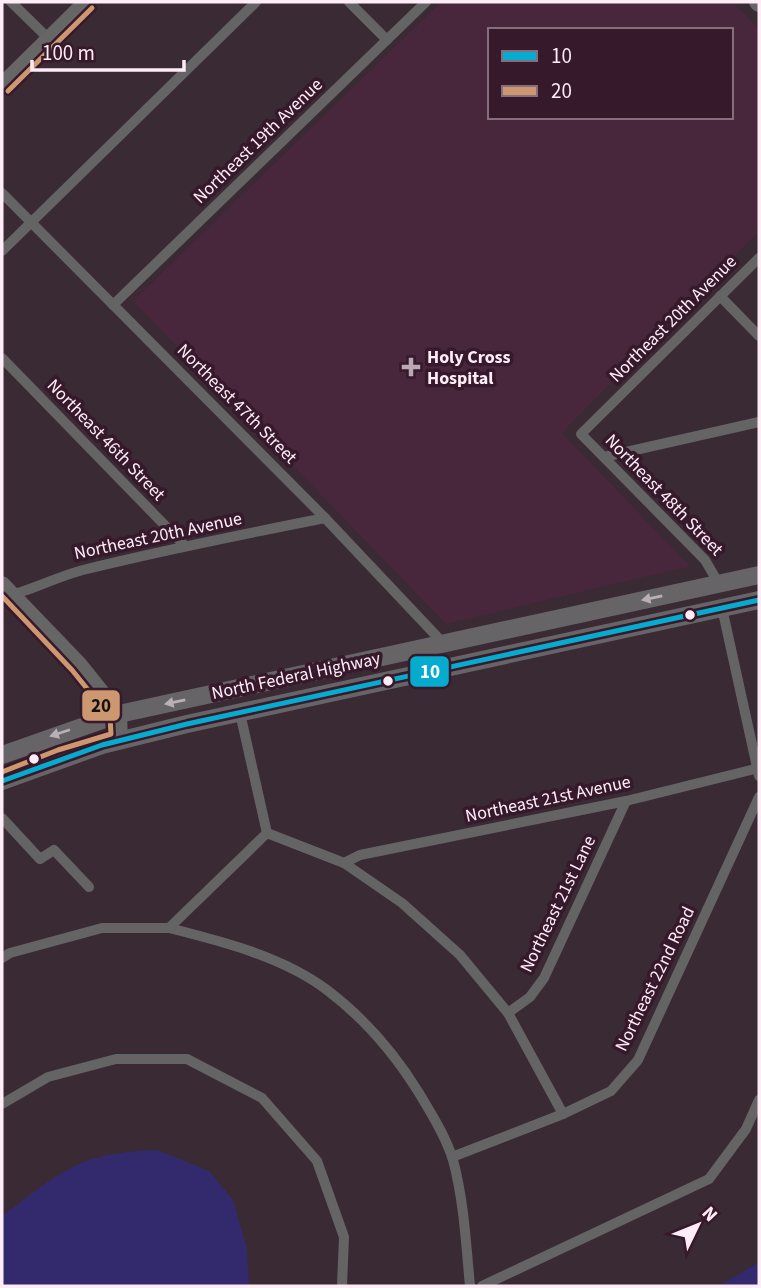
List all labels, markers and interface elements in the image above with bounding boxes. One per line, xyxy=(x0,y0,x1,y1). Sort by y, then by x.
scale bar xyxy=(32,28,184,72)
legend xyxy=(488,28,733,119)
text: 100 m xyxy=(42,38,95,68)
text: 10 xyxy=(551,41,572,71)
street label: Northeast 19th Avenue xyxy=(188,73,328,209)
text: 20 xyxy=(551,76,572,106)
street label: Northeast 20th Avenue xyxy=(604,250,742,388)
street label: Northeast 47th Street xyxy=(171,338,303,470)
place label: Holy Cross Hospital xyxy=(427,345,511,391)
marker: Holy Cross Hospital xyxy=(401,357,421,377)
street label: Northeast 46th Street xyxy=(41,374,171,506)
street label: Northeast 48th Street xyxy=(599,429,729,561)
street label: Northeast 20th Avenue xyxy=(72,506,244,566)
one-way arrow xyxy=(641,593,663,604)
unlabelled marker xyxy=(683,608,697,622)
street label: North Federal Highway xyxy=(209,646,383,706)
line badge: 10 xyxy=(409,655,450,688)
text: 10 xyxy=(420,659,440,686)
unlabelled marker xyxy=(381,674,395,688)
line badge: 20 xyxy=(81,689,121,722)
text: 20 xyxy=(91,693,111,720)
one-way arrow xyxy=(164,697,186,708)
one-way arrow xyxy=(49,729,70,739)
unlabelled marker xyxy=(27,752,41,766)
street label: Northeast 21st Avenue xyxy=(463,769,633,829)
street label: Northeast 21st Lane xyxy=(514,831,602,977)
street label: Northeast 22nd Road xyxy=(609,902,701,1056)
north arrow xyxy=(663,1190,733,1260)
text: N xyxy=(695,1201,724,1228)

